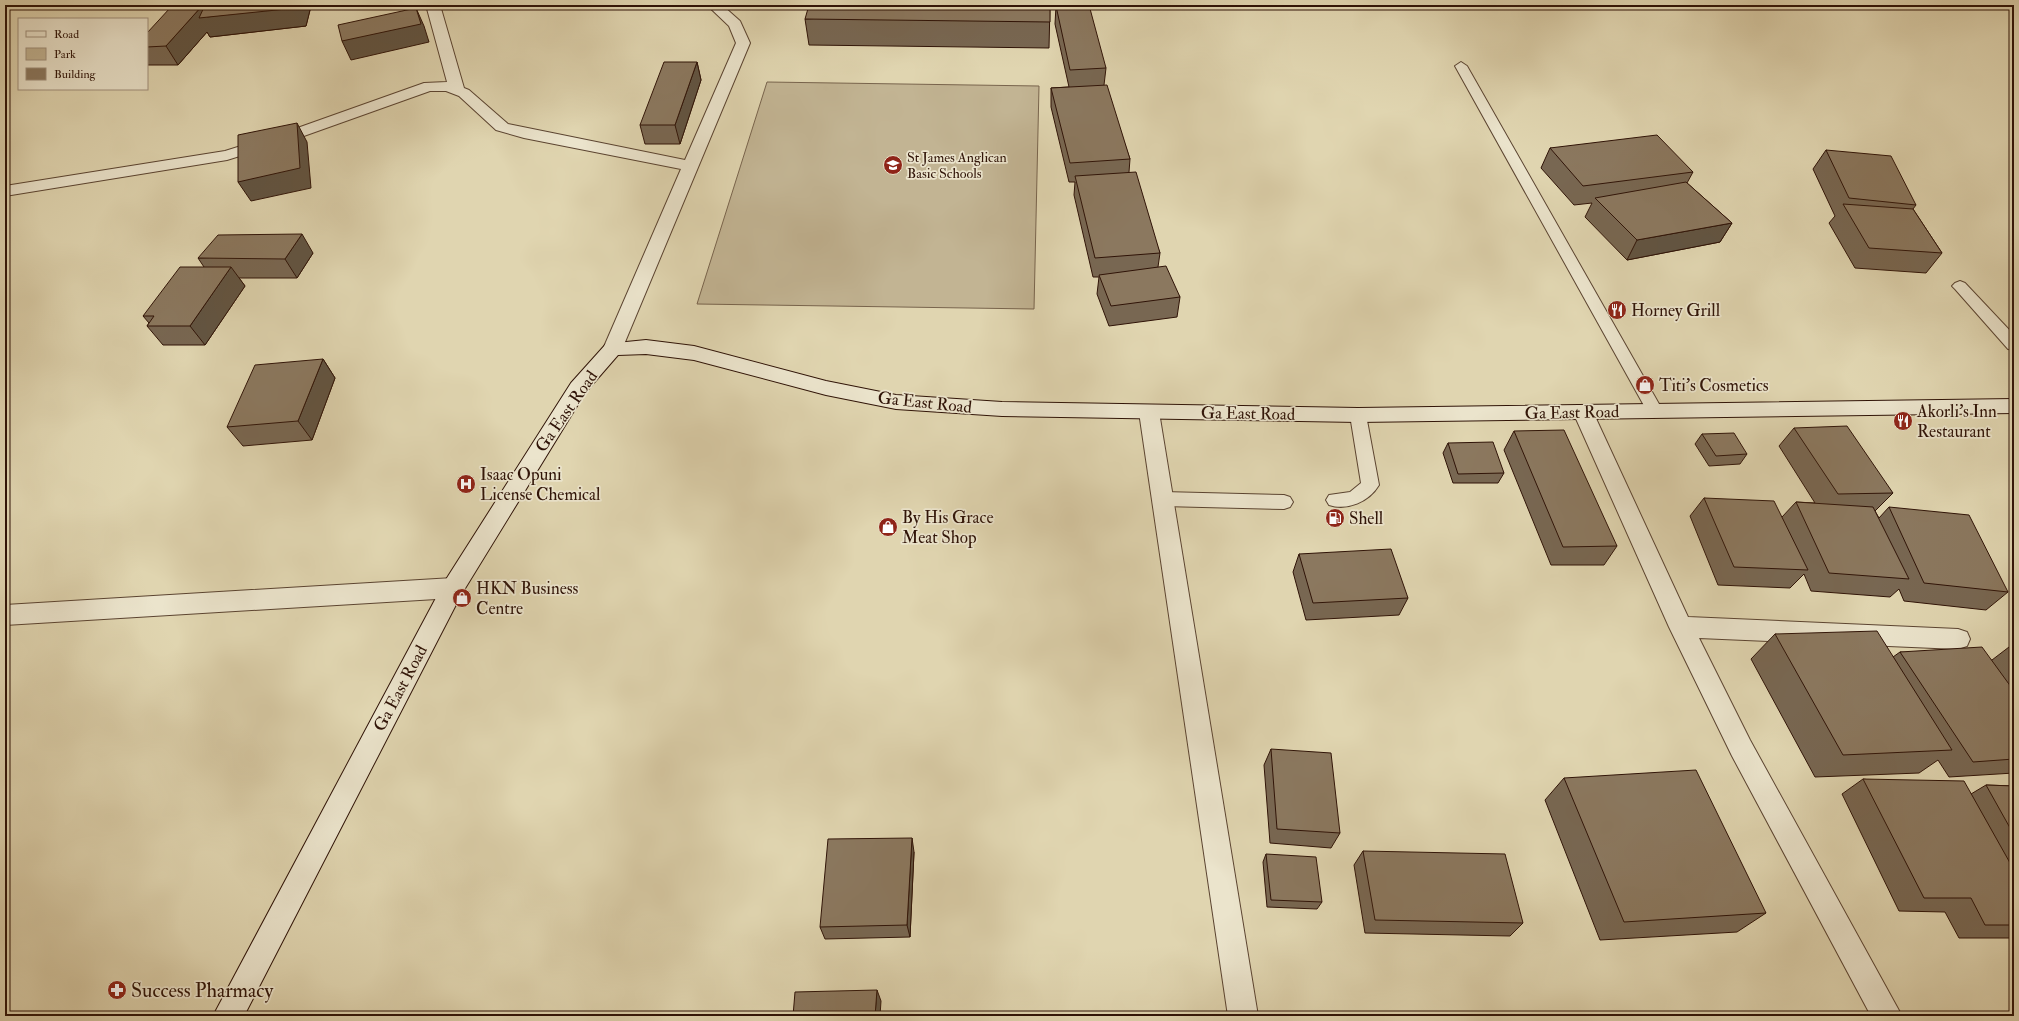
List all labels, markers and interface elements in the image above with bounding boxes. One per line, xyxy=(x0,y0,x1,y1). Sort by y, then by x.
legend xyxy=(18,18,148,90)
text: Road xyxy=(54,27,79,42)
text: Park xyxy=(54,47,76,62)
text: Building xyxy=(54,67,97,82)
place label: St James Anglican Basic Schools xyxy=(907,149,1007,182)
school or university icon: St James Anglican Basic Schools xyxy=(882,154,904,176)
restaurant icon: Horney Grill xyxy=(1606,299,1628,321)
place label: Horney Grill xyxy=(1631,300,1721,322)
street label: Ga East Road xyxy=(531,366,602,456)
shop icon: Titi’s Cosmetics xyxy=(1634,374,1656,396)
place label: Titi’s Cosmetics xyxy=(1659,375,1769,396)
street label: Ga East Road xyxy=(877,387,974,418)
street label: Ga East Road xyxy=(1525,401,1620,424)
place label: Akorli's Inn Restaurant xyxy=(1916,401,1997,442)
street label: Ga East Road xyxy=(1201,402,1296,425)
restaurant icon: Akorli's Inn Restaurant xyxy=(1892,410,1914,432)
place label: Isaac Opuni License Chemical xyxy=(480,464,601,505)
hospital icon: Isaac Opuni License Chemical xyxy=(455,473,477,495)
place label: By His Grace Meat Shop xyxy=(902,507,994,549)
fuel station icon: Shell xyxy=(1324,507,1346,529)
place label: Shell xyxy=(1349,508,1384,529)
shop icon: By His Grace Meat Shop xyxy=(877,516,899,538)
place label: HKN Business Centre xyxy=(476,578,579,619)
shop icon: HKN Business Centre xyxy=(451,587,473,609)
street label: Ga East Road xyxy=(369,641,432,735)
place label: Success Pharmacy xyxy=(131,978,274,1003)
pharmacy icon: Success Pharmacy xyxy=(106,979,128,1001)

